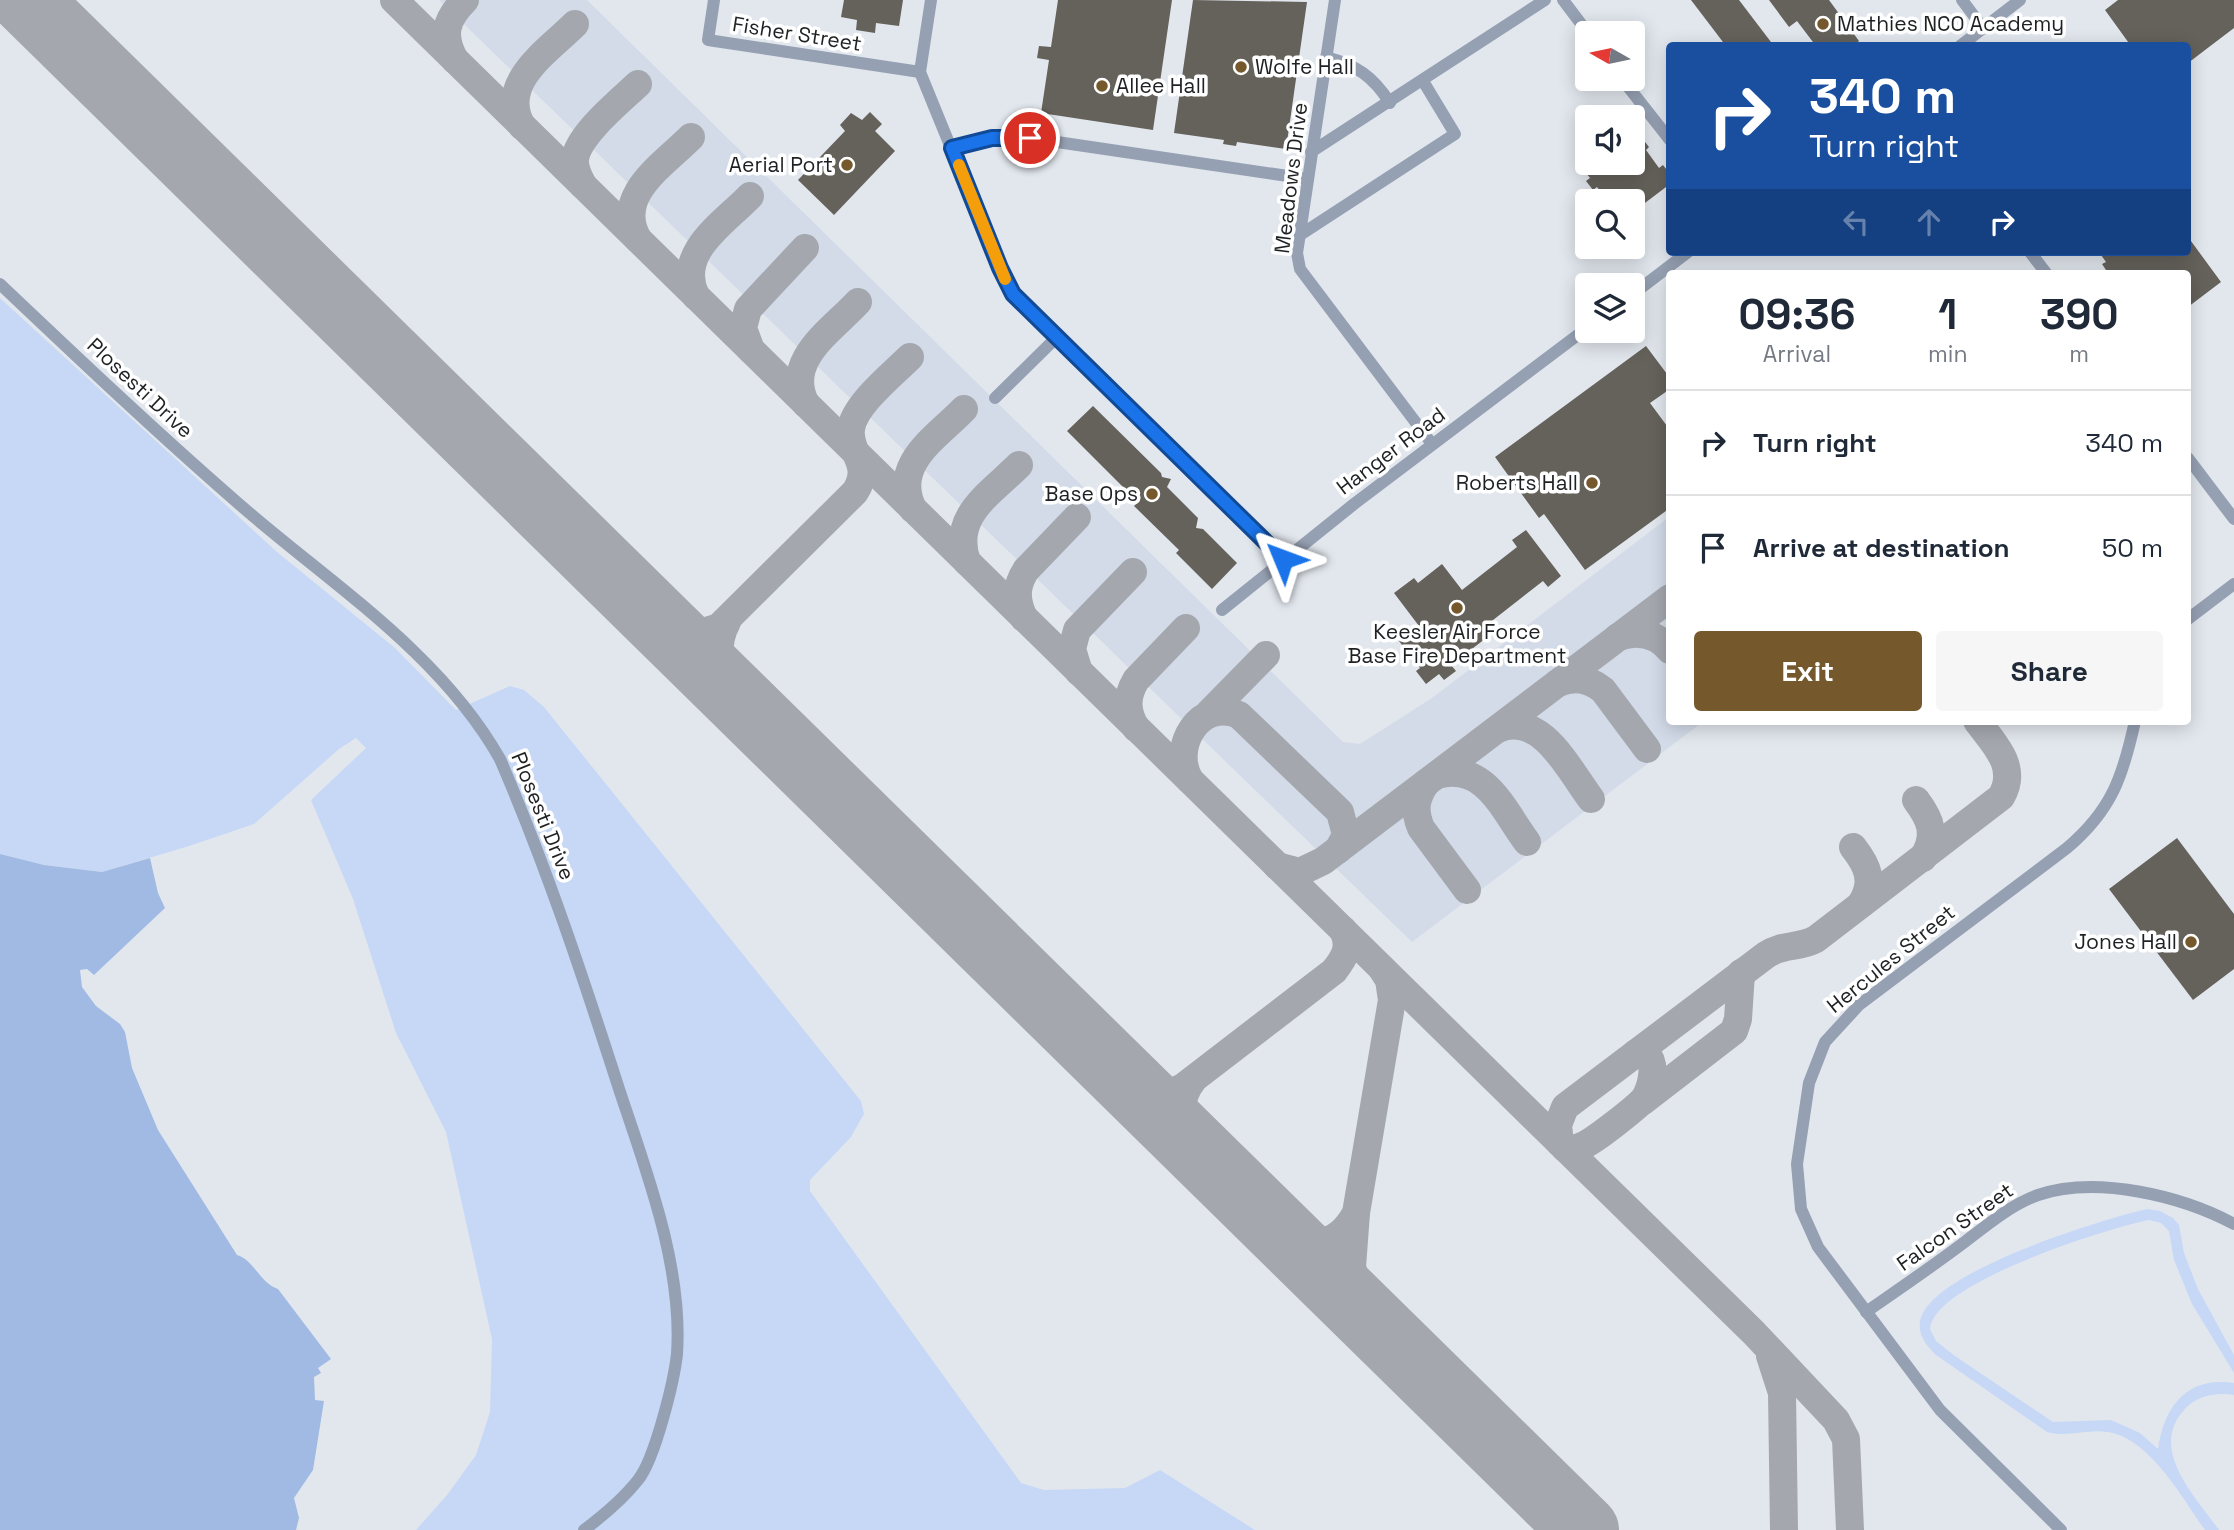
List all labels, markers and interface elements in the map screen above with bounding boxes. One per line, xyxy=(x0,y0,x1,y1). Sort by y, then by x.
street label: Fisher Street xyxy=(731,10,864,57)
place label: Mathies NCO Academy xyxy=(1837,10,2064,37)
marker: Mathies NCO Academy xyxy=(1815,16,1831,32)
north arrow xyxy=(1575,21,1645,91)
map controls xyxy=(1575,21,1645,343)
place label: Wolfe Hall xyxy=(1255,53,1354,80)
marker: Wolfe Hall xyxy=(1233,59,1249,75)
text: 340 m xyxy=(1809,65,1956,127)
icon: right xyxy=(1694,70,1785,161)
place label: Allee Hall xyxy=(1116,72,1206,99)
marker: Allee Hall xyxy=(1094,78,1110,94)
street label: Meadows Drive xyxy=(1268,101,1313,255)
button: sound xyxy=(1575,105,1645,175)
pin xyxy=(1000,108,1060,168)
icon: arrive xyxy=(1011,119,1049,157)
text: Turn right xyxy=(1809,126,1959,166)
place label: Aerial Port xyxy=(729,151,833,178)
marker: Aerial Port xyxy=(839,157,855,173)
button: search xyxy=(1575,189,1645,259)
icon: left xyxy=(1837,203,1875,241)
icon: ahead xyxy=(1910,203,1948,241)
icon: right xyxy=(1983,203,2021,241)
button: layers xyxy=(1575,273,1645,343)
text: 09:36 xyxy=(1738,288,1856,341)
text: 1 xyxy=(1938,288,1957,341)
text: 390 xyxy=(2040,288,2119,341)
street label: Plosesti Drive xyxy=(82,332,199,444)
text: Arrival xyxy=(1763,339,1831,369)
text: min xyxy=(1928,339,1967,369)
text: m xyxy=(2069,339,2089,369)
street label: Hanger Road xyxy=(1331,401,1451,500)
icon: right xyxy=(1694,424,1732,462)
text: Turn right xyxy=(1753,426,1877,460)
text: 340 m xyxy=(2085,426,2163,460)
place label: Roberts Hall xyxy=(1456,469,1578,496)
marker: Roberts Hall xyxy=(1584,475,1600,491)
place label: Base Ops xyxy=(1045,480,1138,507)
marker: Base Ops xyxy=(1144,486,1160,502)
position arrow xyxy=(1246,522,1320,596)
icon: arrive xyxy=(1694,529,1732,567)
text: Arrive at destination xyxy=(1753,531,2010,565)
text: 50 m xyxy=(2102,531,2163,565)
marker: Keesler Air Force Base Fire Department xyxy=(1449,600,1465,616)
place label: Keesler Air Force Base Fire Department xyxy=(1348,618,1566,669)
button: Exit xyxy=(1694,631,1922,711)
button: Share xyxy=(1936,631,2163,711)
street label: Plosesti Drive xyxy=(506,748,581,884)
street label: Hercules Street xyxy=(1821,899,1960,1019)
place label: Jones Hall xyxy=(2074,928,2177,955)
marker: Jones Hall xyxy=(2183,934,2199,950)
street label: Falcon Street xyxy=(1891,1176,2018,1277)

